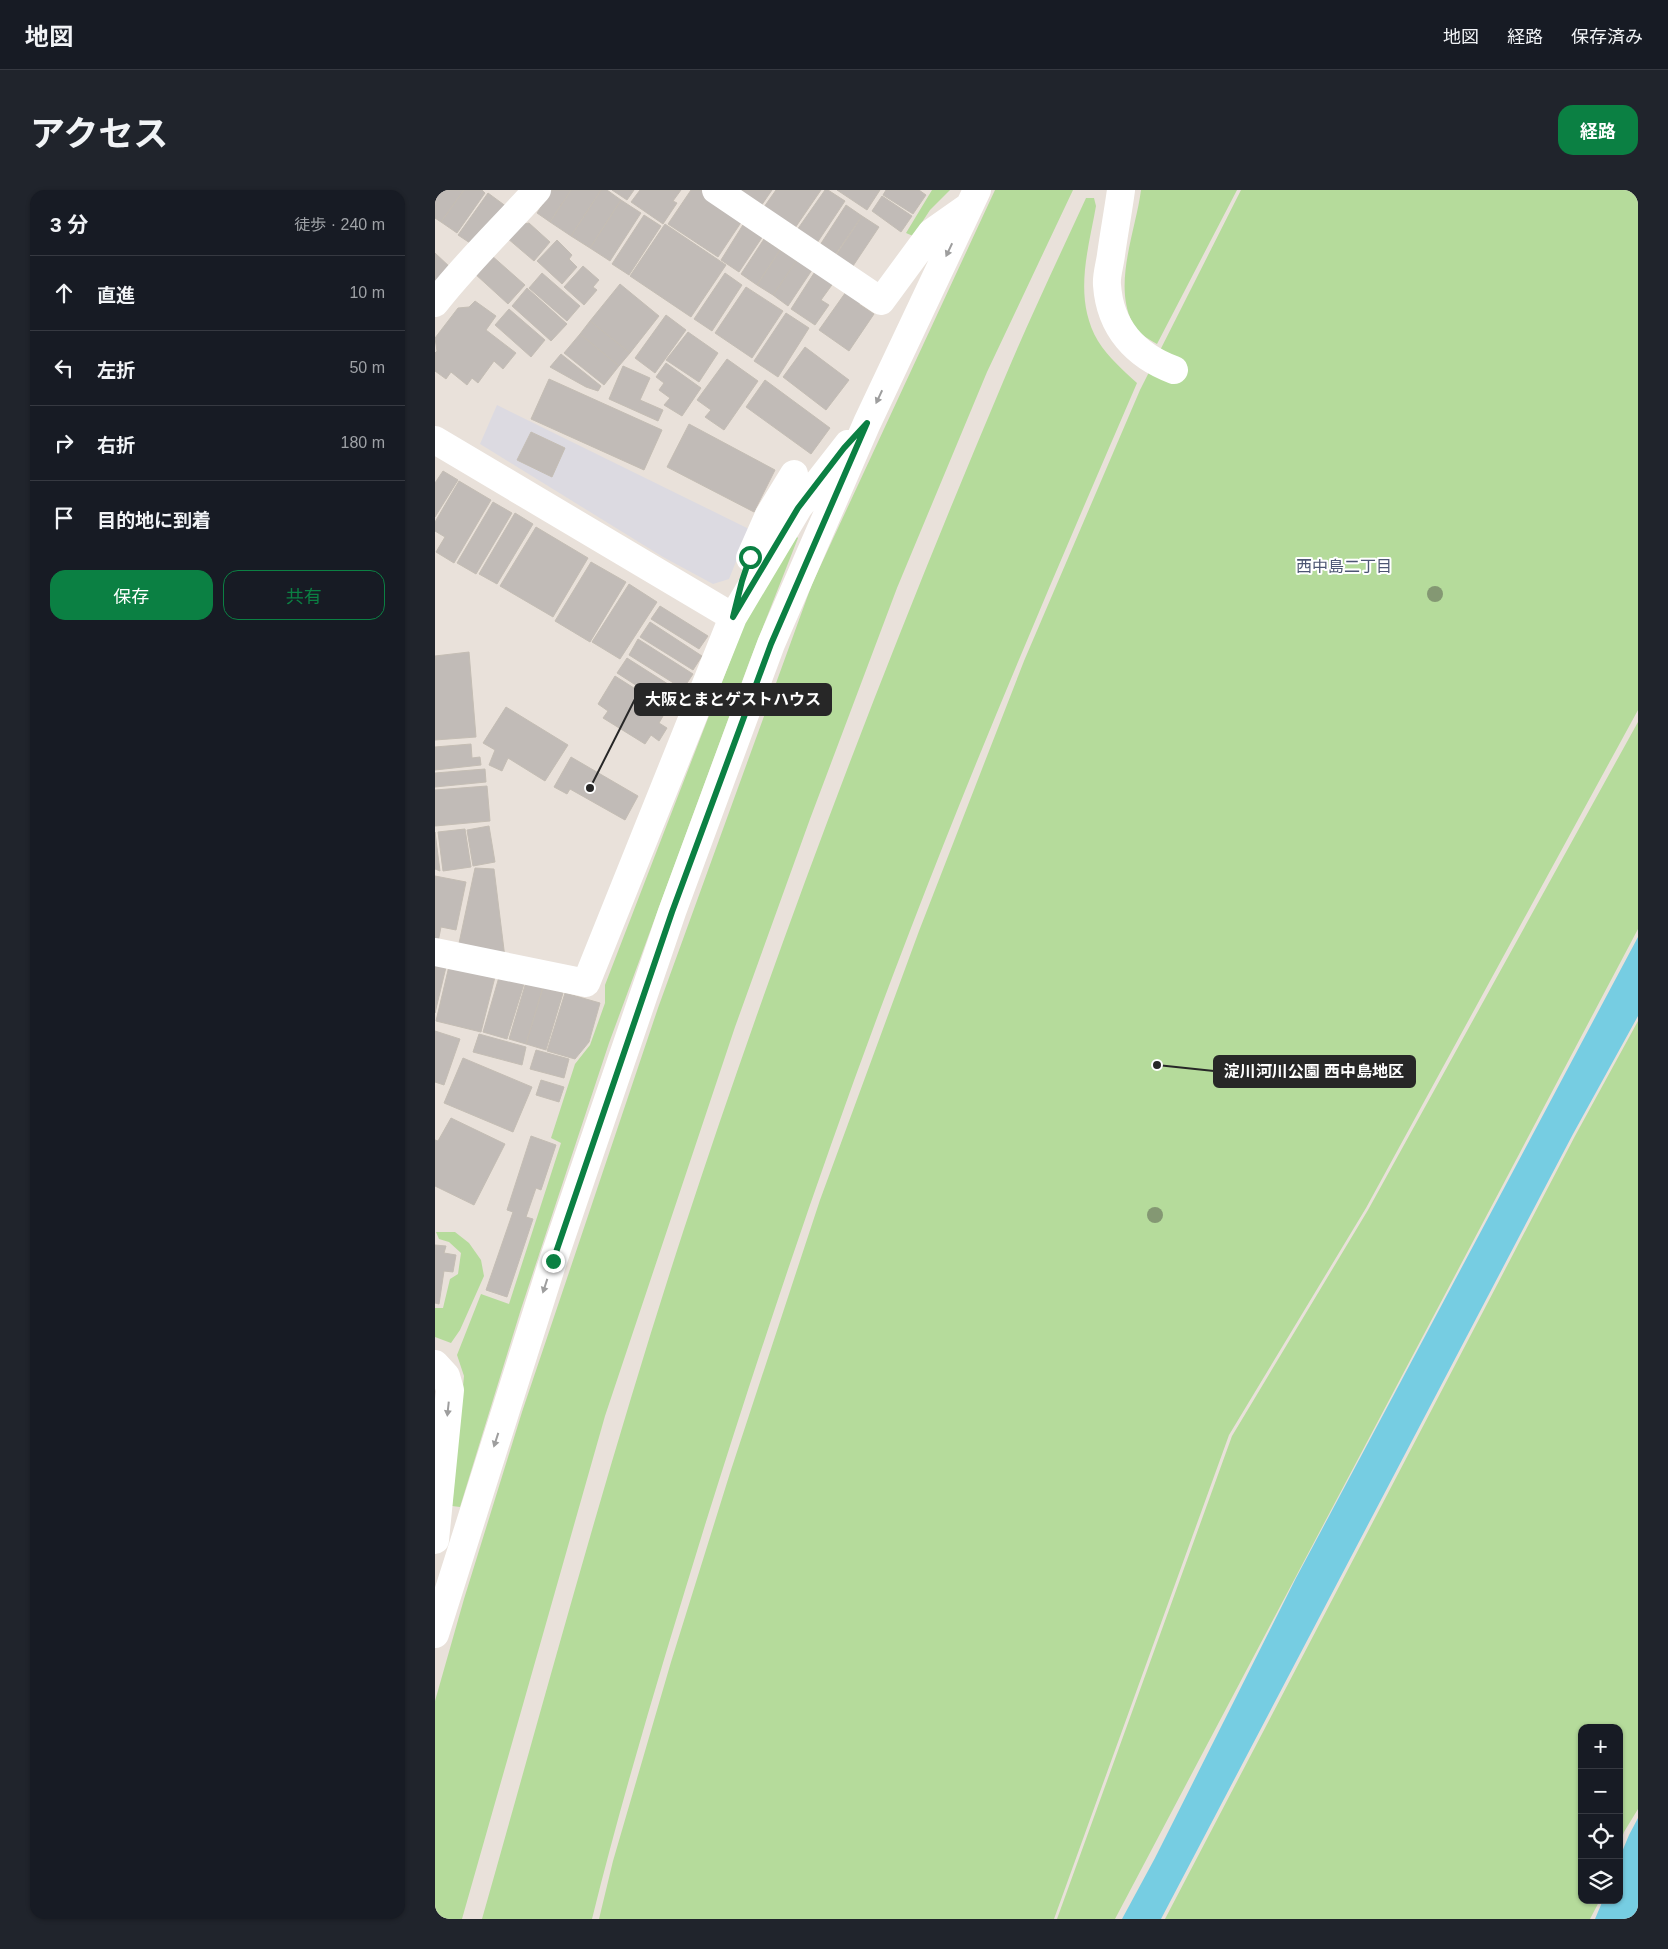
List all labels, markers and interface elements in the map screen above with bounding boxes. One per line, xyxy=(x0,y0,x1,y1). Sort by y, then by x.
text: 地図 xyxy=(25,23,73,50)
text: 地図 xyxy=(1443,27,1479,47)
text: 経路 xyxy=(1507,27,1543,47)
text: 保存済み xyxy=(1571,27,1643,47)
button: 経路 xyxy=(1558,105,1638,155)
text: アクセス xyxy=(30,114,168,153)
text: 3 分 xyxy=(50,213,89,236)
text: 徒歩 · 240 m xyxy=(294,216,385,233)
one-way arrow xyxy=(944,243,952,257)
icon: ahead xyxy=(50,279,78,307)
text: 10 m xyxy=(349,284,385,301)
text: 直進 xyxy=(97,285,135,306)
icon: left xyxy=(50,354,78,382)
text: 50 m xyxy=(349,359,385,376)
text: 左折 xyxy=(97,360,135,381)
one-way arrow xyxy=(875,390,883,404)
icon: right xyxy=(50,429,78,457)
text: 180 m xyxy=(341,434,385,451)
text: 右折 xyxy=(97,435,135,456)
icon: arrive xyxy=(50,504,78,532)
text: 目的地に到着 xyxy=(97,510,211,531)
route start xyxy=(739,546,762,569)
district label: 西中島二丁目 xyxy=(1296,558,1392,575)
button: 保存 xyxy=(50,570,213,620)
button: 共有 xyxy=(223,570,385,620)
callout: 大阪とまとゲストハウス xyxy=(635,684,831,715)
text: 大阪とまとゲストハウス xyxy=(645,691,821,708)
callout: 淀川河川公園 西中島地区 xyxy=(1214,1056,1415,1087)
text: 淀川河川公園 西中島地区 xyxy=(1224,1063,1404,1080)
route end xyxy=(542,1250,565,1273)
one-way arrow xyxy=(541,1278,549,1293)
one-way arrow xyxy=(444,1401,452,1417)
one-way arrow xyxy=(491,1433,499,1448)
map controls xyxy=(1578,1724,1623,1904)
button: + xyxy=(1578,1724,1623,1769)
button: − xyxy=(1578,1769,1623,1814)
button: locate xyxy=(1578,1814,1623,1859)
button: layers xyxy=(1578,1859,1623,1904)

